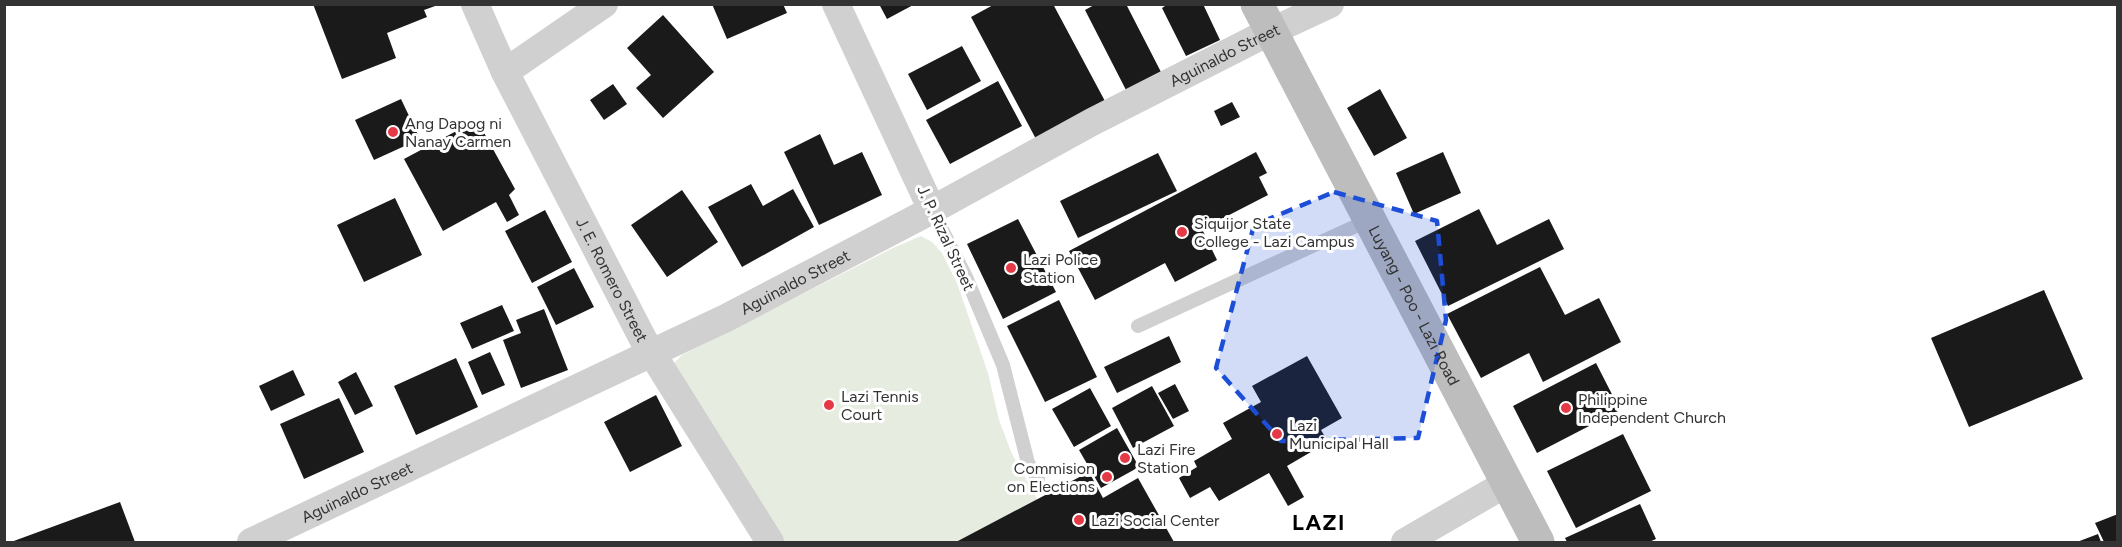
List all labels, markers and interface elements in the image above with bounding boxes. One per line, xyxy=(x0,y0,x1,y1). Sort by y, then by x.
street label: Aguinaldo Street xyxy=(1166,19,1283,90)
place label: Ang Dapog ni Nanay Carmen xyxy=(405,114,511,151)
marker: Ang Dapog ni Nanay Carmen xyxy=(386,125,400,139)
street label: J. P. Rizal Street xyxy=(913,182,979,294)
street label: J. E. Romero Street xyxy=(572,214,652,345)
place label: Siquijor State College - Lazi Campus xyxy=(1194,214,1354,251)
street label: Luyang - Poo - Lazi Road xyxy=(1365,222,1464,389)
marker: Siquijor State College - Lazi Campus xyxy=(1175,225,1189,239)
street label: Aguinaldo Street xyxy=(737,245,853,318)
place label: Lazi Police Station xyxy=(1023,250,1098,287)
marker: Lazi Police Station xyxy=(1004,261,1018,275)
place label: Lazi Tennis Court xyxy=(841,387,919,424)
place label: Philippine Independent Church xyxy=(1578,390,1726,427)
marker: Lazi Tennis Court xyxy=(822,398,836,412)
marker: Philippine Independent Church xyxy=(1559,401,1573,415)
place label: Lazi Municipal Hall xyxy=(1289,416,1389,453)
marker: Lazi Municipal Hall xyxy=(1270,427,1284,441)
place label: Lazi Fire Station xyxy=(1137,440,1196,477)
marker: Lazi Fire Station xyxy=(1118,451,1132,465)
street label: Aguinaldo Street xyxy=(298,458,416,526)
place label: Commision on Elections xyxy=(1007,459,1095,496)
marker: Commision on Elections xyxy=(1100,470,1114,484)
district label: LAZI xyxy=(1292,509,1346,536)
place label: Lazi Social Center xyxy=(1091,511,1220,530)
marker: Lazi Social Center xyxy=(1072,513,1086,527)

